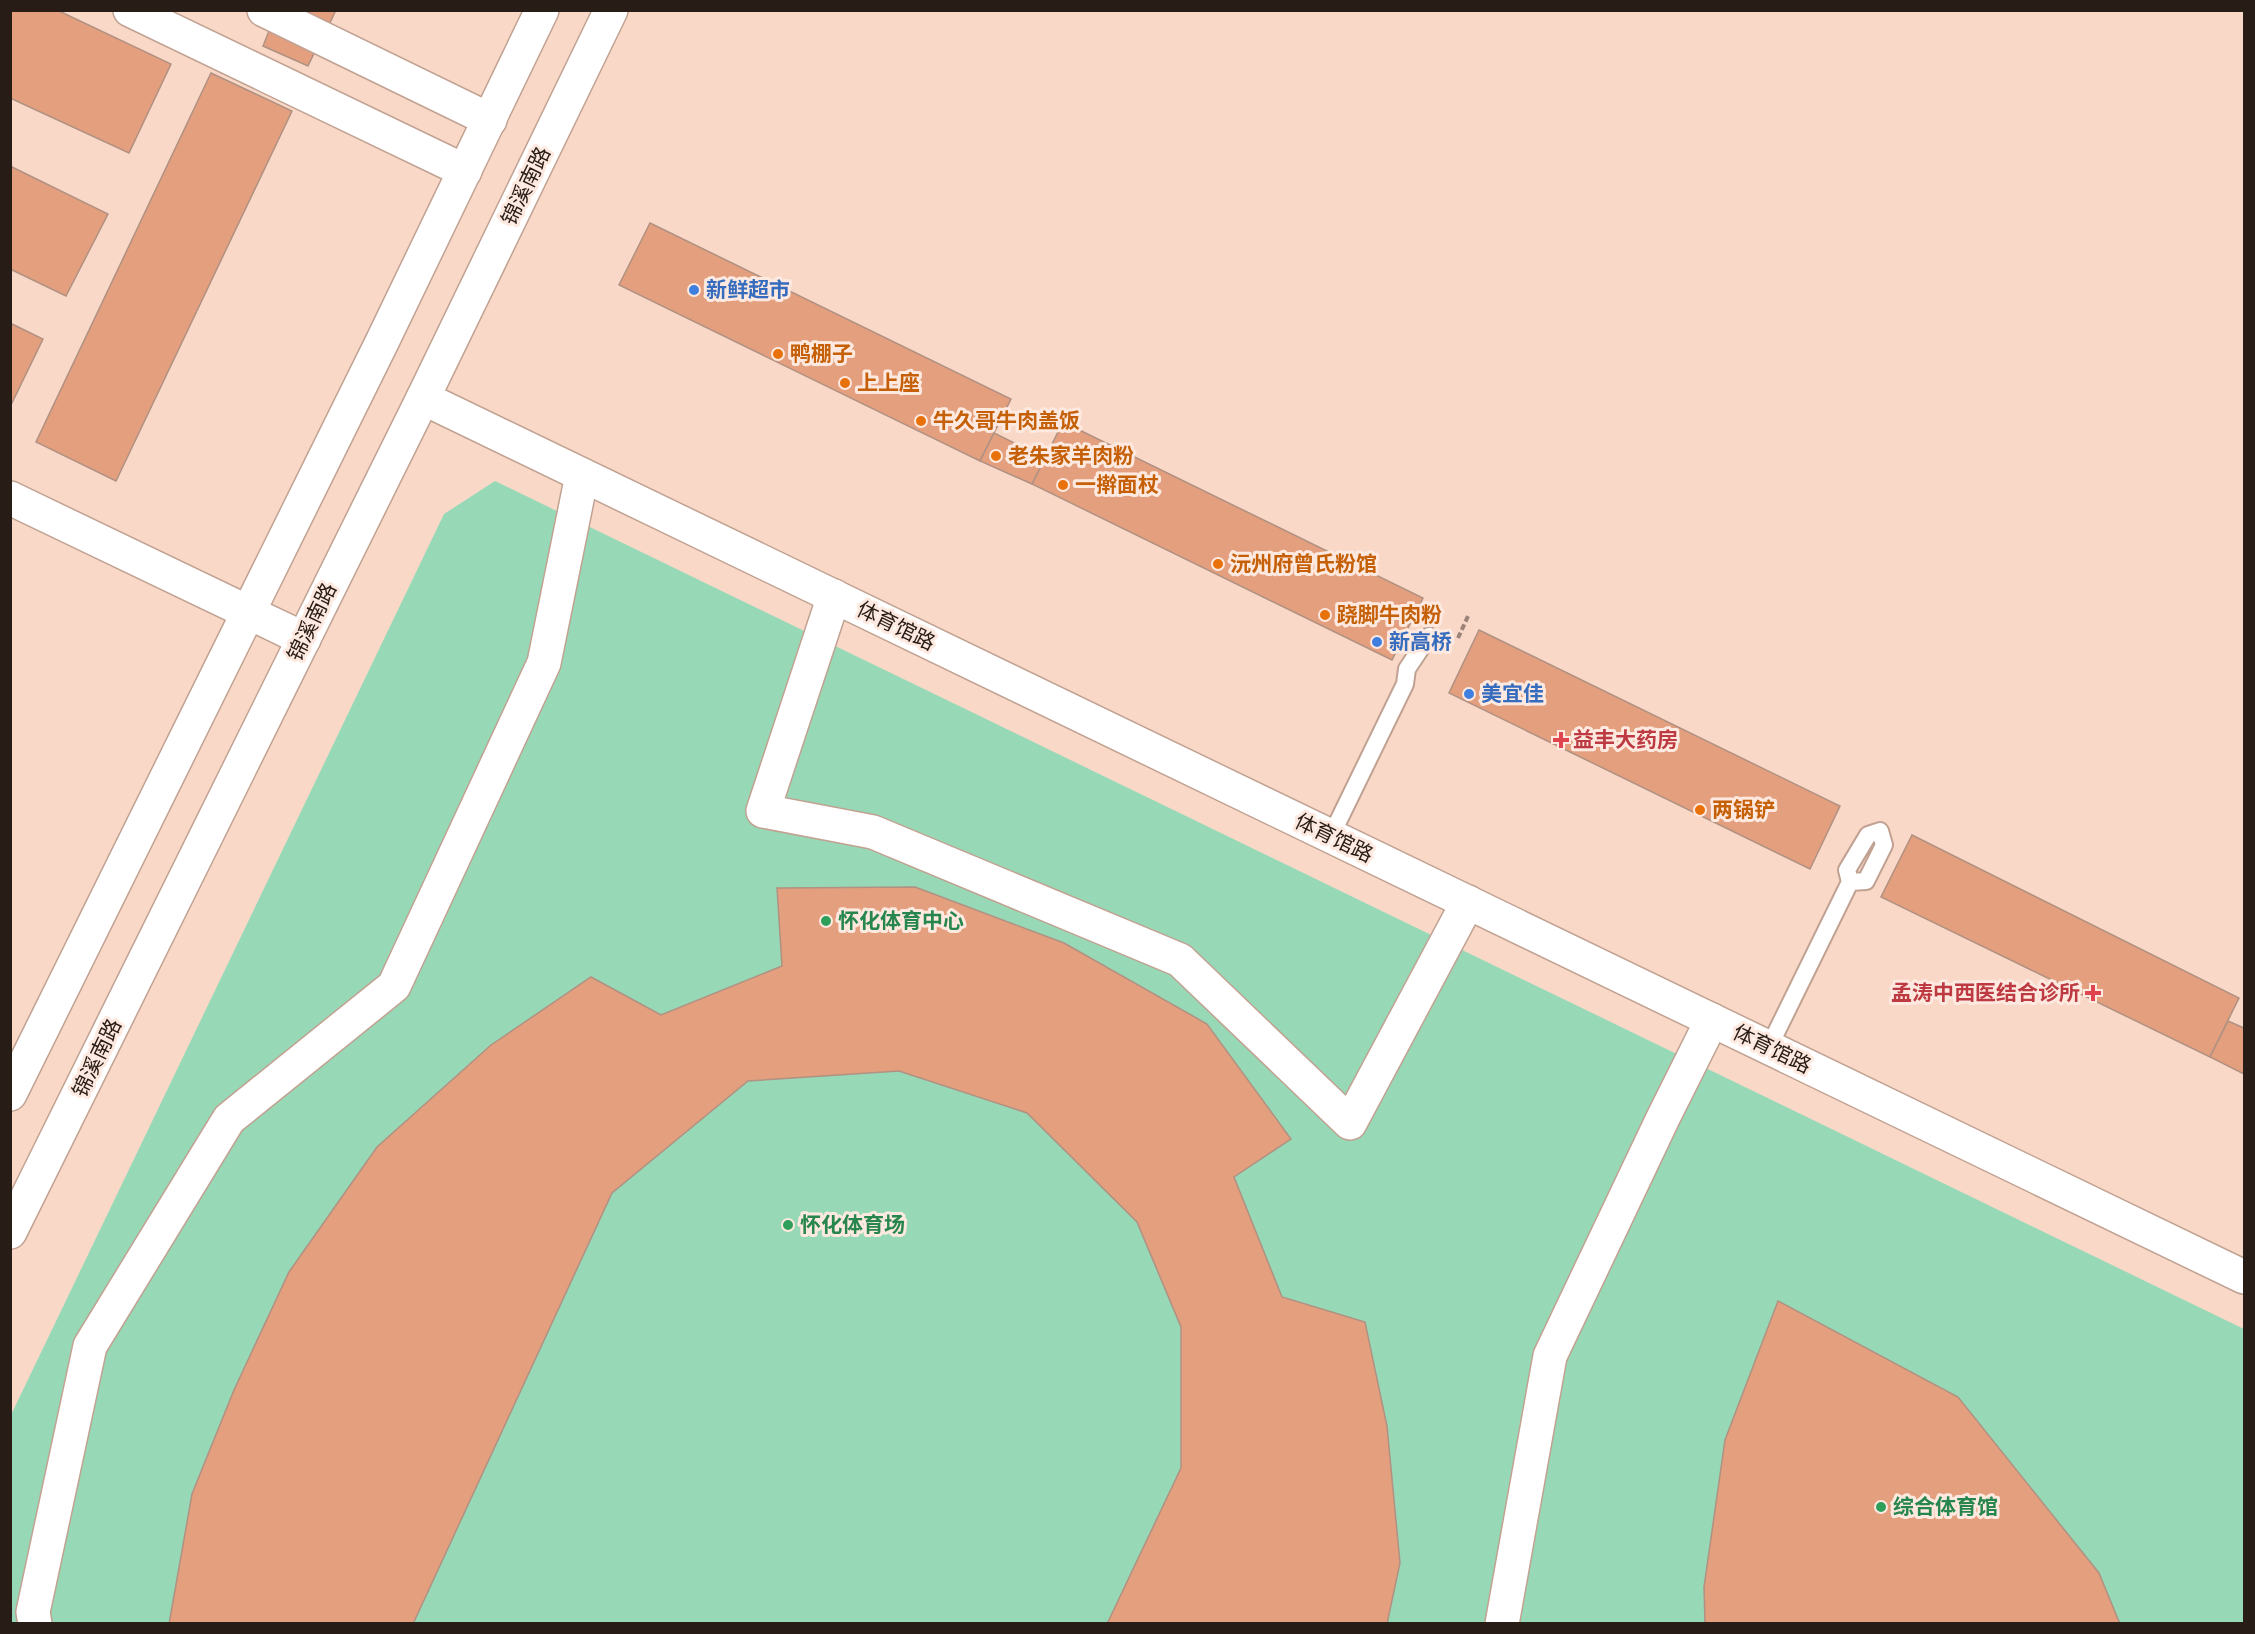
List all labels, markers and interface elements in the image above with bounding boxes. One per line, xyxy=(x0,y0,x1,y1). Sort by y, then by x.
street label: 锦溪南路 xyxy=(496,143,554,229)
place label: 新鲜超市 xyxy=(706,277,790,301)
marker: 新鲜超市 xyxy=(687,283,701,297)
place label: 鸭棚子 xyxy=(790,341,853,365)
marker: 鸭棚子 xyxy=(771,347,785,361)
place label: 上上座 xyxy=(857,370,920,394)
marker: 上上座 xyxy=(838,376,852,390)
place label: 牛久哥牛肉盖饭 xyxy=(933,408,1080,432)
marker: 牛久哥牛肉盖饭 xyxy=(914,414,928,428)
place label: 老朱家羊肉粉 xyxy=(1008,443,1134,467)
marker: 老朱家羊肉粉 xyxy=(989,449,1003,463)
place label: 一擀面杖 xyxy=(1075,472,1159,496)
marker: 一擀面杖 xyxy=(1056,478,1070,492)
place label: 沅州府曾氏粉馆 xyxy=(1230,551,1377,575)
marker: 沅州府曾氏粉馆 xyxy=(1211,557,1225,571)
street label: 锦溪南路 xyxy=(282,579,340,665)
street label: 体育馆路 xyxy=(853,596,939,654)
place label: 跷脚牛肉粉 xyxy=(1337,602,1442,626)
marker: 跷脚牛肉粉 xyxy=(1318,608,1332,622)
place label: 新高桥 xyxy=(1389,629,1452,653)
marker: 新高桥 xyxy=(1370,635,1384,649)
place label: 美宜佳 xyxy=(1481,681,1544,705)
marker: 美宜佳 xyxy=(1462,687,1476,701)
place label: 益丰大药房 xyxy=(1573,727,1678,751)
marker: 益丰大药房 xyxy=(1554,733,1568,747)
place label: 两锅铲 xyxy=(1712,797,1775,821)
marker: 两锅铲 xyxy=(1693,803,1707,817)
street label: 体育馆路 xyxy=(1291,808,1377,866)
place label: 怀化体育中心 xyxy=(838,908,964,932)
marker: 怀化体育中心 xyxy=(819,914,833,928)
place label: 孟涛中西医结合诊所 xyxy=(1891,980,2080,1004)
marker: 孟涛中西医结合诊所 xyxy=(2084,984,2102,1002)
street label: 锦溪南路 xyxy=(67,1015,125,1101)
street label: 体育馆路 xyxy=(1729,1019,1815,1077)
place label: 怀化体育场 xyxy=(800,1212,905,1236)
marker: 怀化体育场 xyxy=(781,1218,795,1232)
place label: 综合体育馆 xyxy=(1893,1494,1998,1518)
marker: 综合体育馆 xyxy=(1874,1500,1888,1514)

